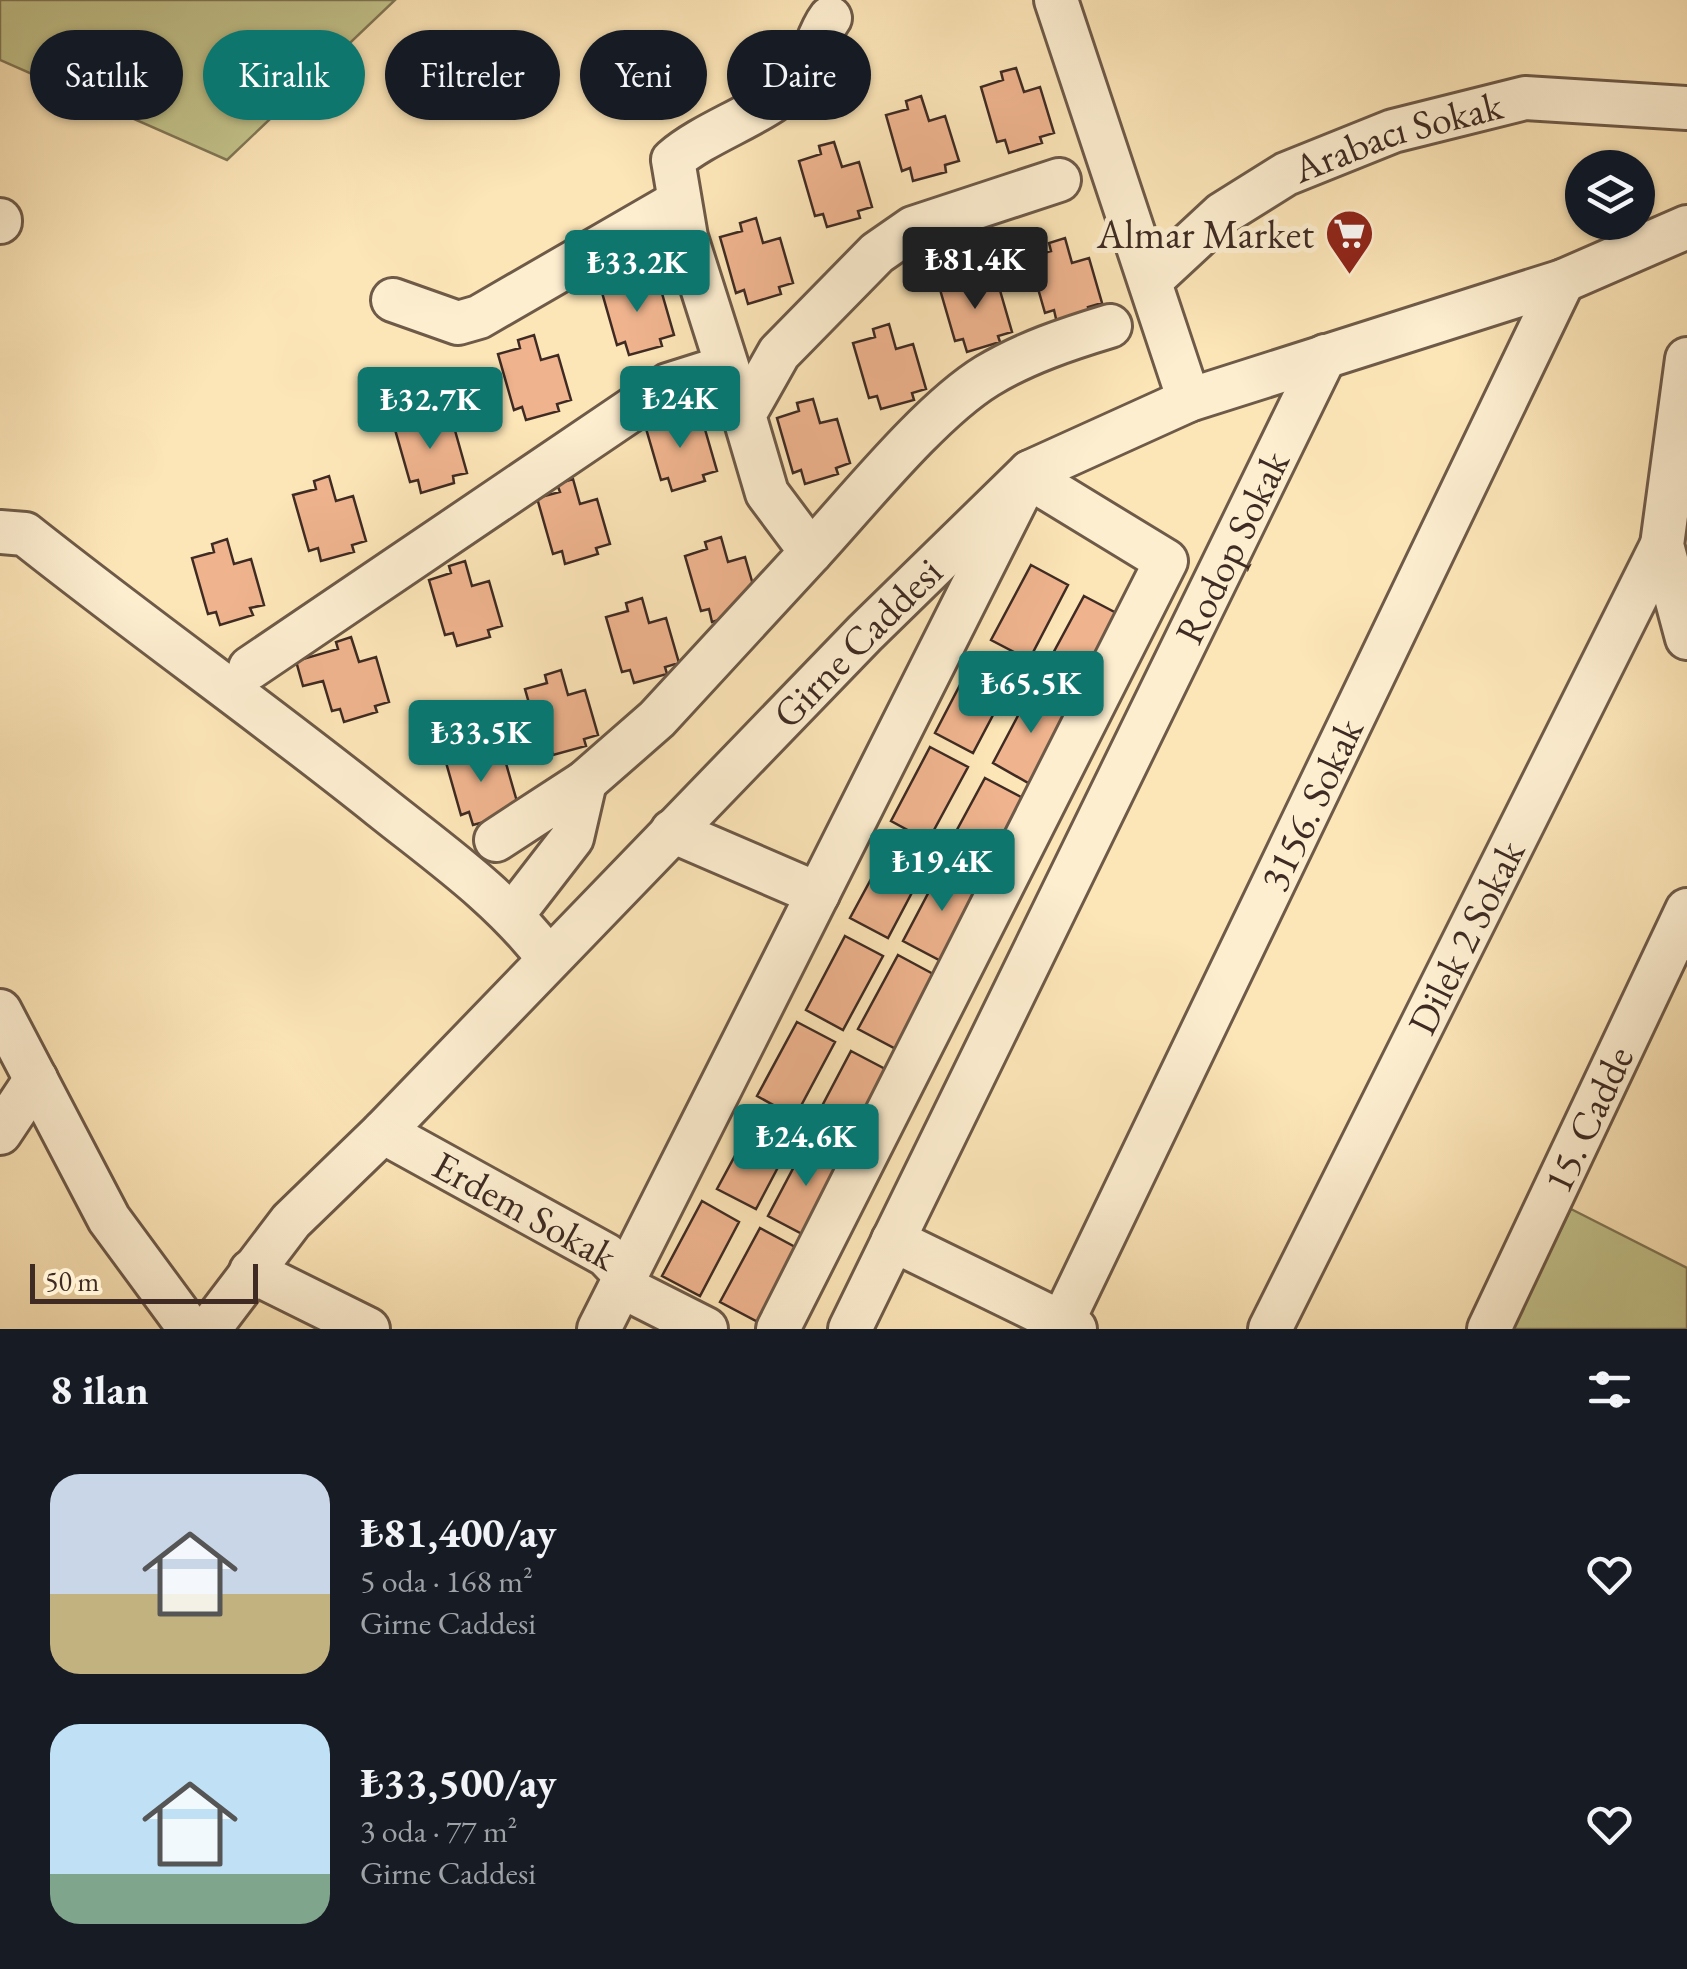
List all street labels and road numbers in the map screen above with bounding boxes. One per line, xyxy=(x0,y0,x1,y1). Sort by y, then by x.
street label: Arabacı Sokak xyxy=(1284,78,1509,195)
street label: Rodop Sokak xyxy=(1163,441,1301,652)
street label: Girne Caddesi xyxy=(761,546,953,739)
street label: 3156. Sokak xyxy=(1248,709,1375,899)
street label: Dilek 2 Sokak xyxy=(1396,830,1537,1043)
street label: 15. Cadde xyxy=(1531,1038,1645,1201)
street label: Erdem Sokak xyxy=(424,1139,627,1282)

